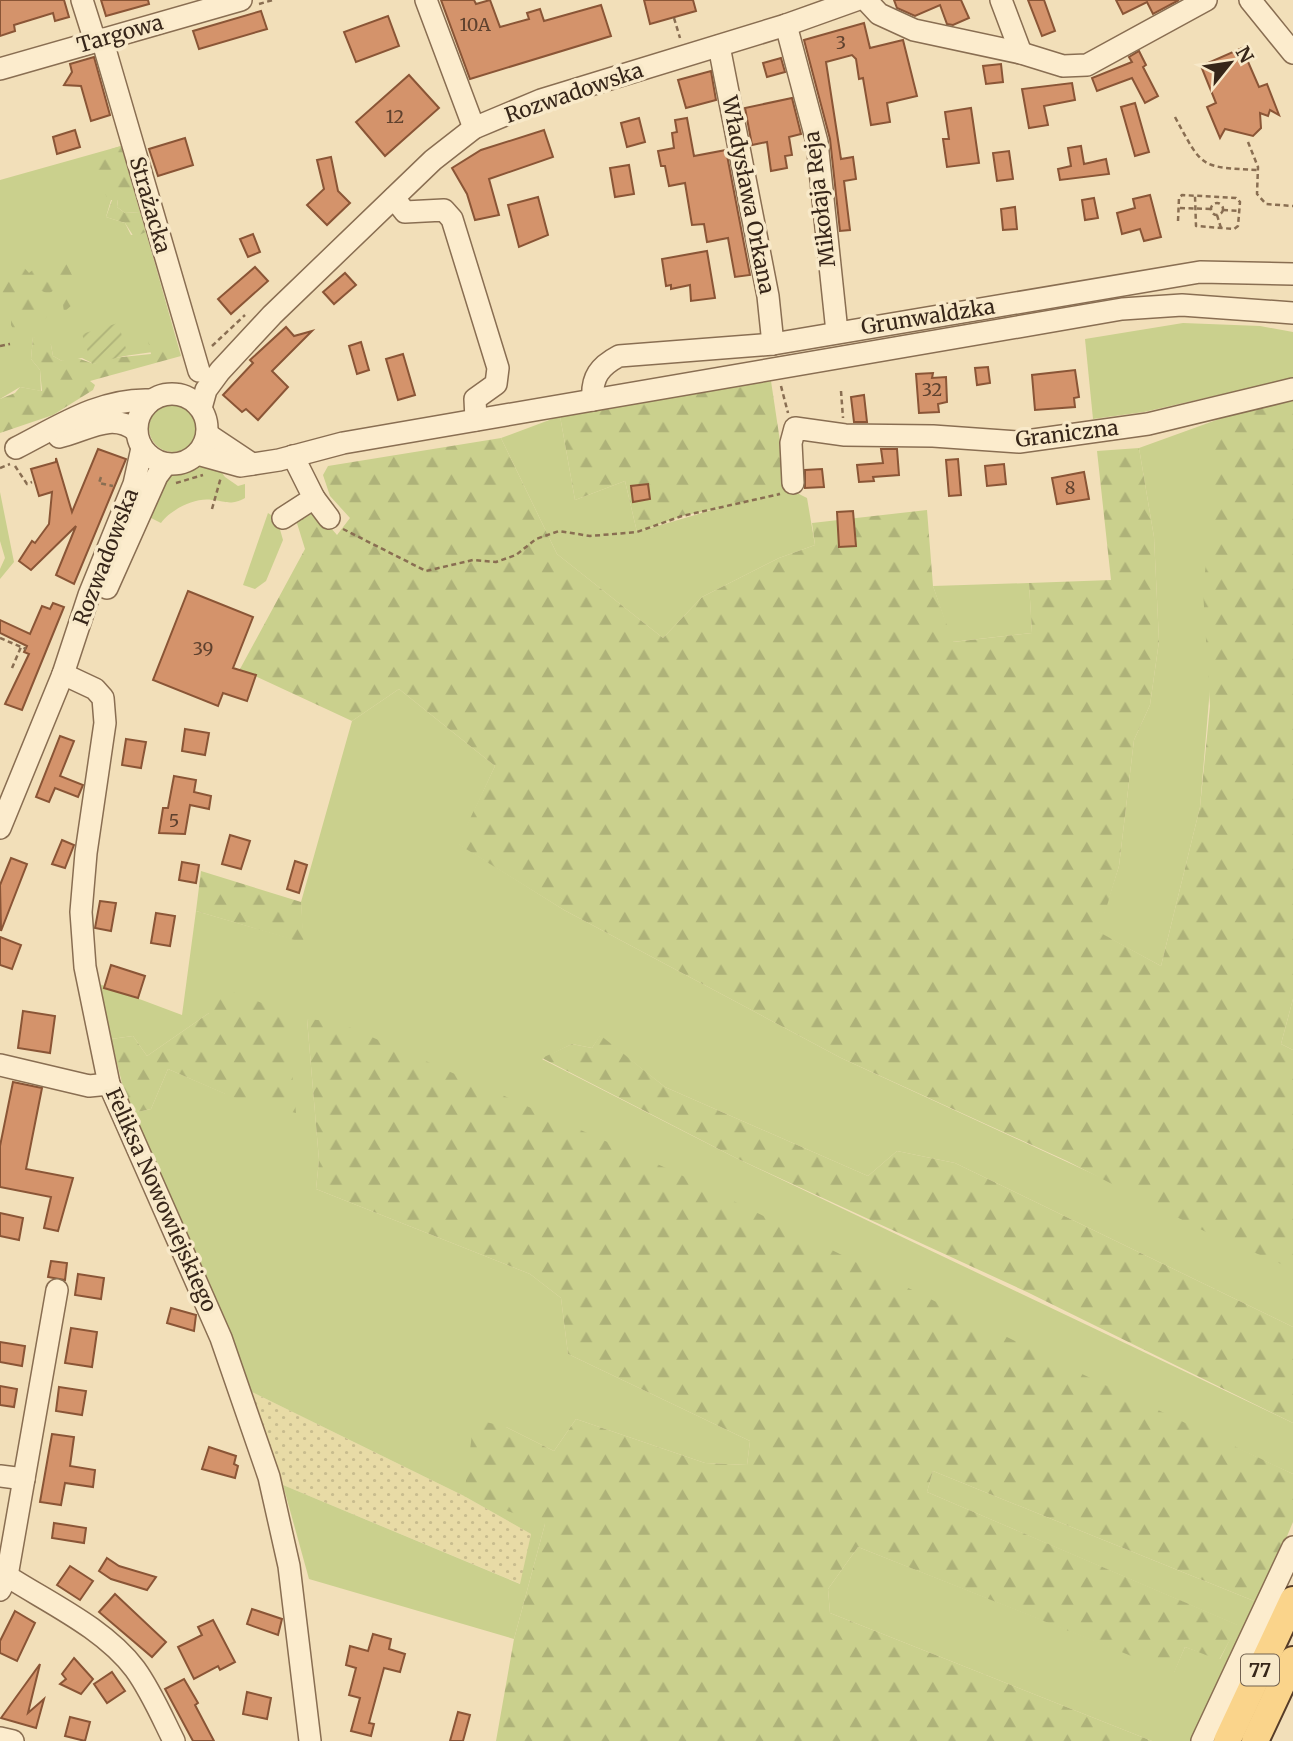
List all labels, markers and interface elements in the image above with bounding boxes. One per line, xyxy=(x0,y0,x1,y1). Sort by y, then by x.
street label: Targowa xyxy=(74,8,166,59)
house number: 10A xyxy=(459,13,491,36)
north arrow xyxy=(1195,28,1265,98)
house number: 3 xyxy=(836,31,846,54)
text: N xyxy=(1231,42,1259,67)
street label: Rozwadowska xyxy=(501,56,647,129)
street label: Władysława Orkana xyxy=(716,93,781,296)
house number: 12 xyxy=(386,105,404,128)
street label: Mikołaja Reja xyxy=(798,130,841,269)
street label: Strażacka xyxy=(124,153,177,256)
street label: Grunwaldzka xyxy=(859,293,997,340)
house number: 32 xyxy=(922,378,942,401)
street label: Graniczna xyxy=(1014,414,1120,453)
house number: 8 xyxy=(1065,476,1075,499)
street label: Rozwadowska xyxy=(67,485,144,629)
house number: 39 xyxy=(193,637,213,660)
house number: 5 xyxy=(169,809,179,832)
street label: Feliksa Nowowiejskiego xyxy=(100,1084,223,1316)
road number: 77 xyxy=(1241,1654,1279,1686)

